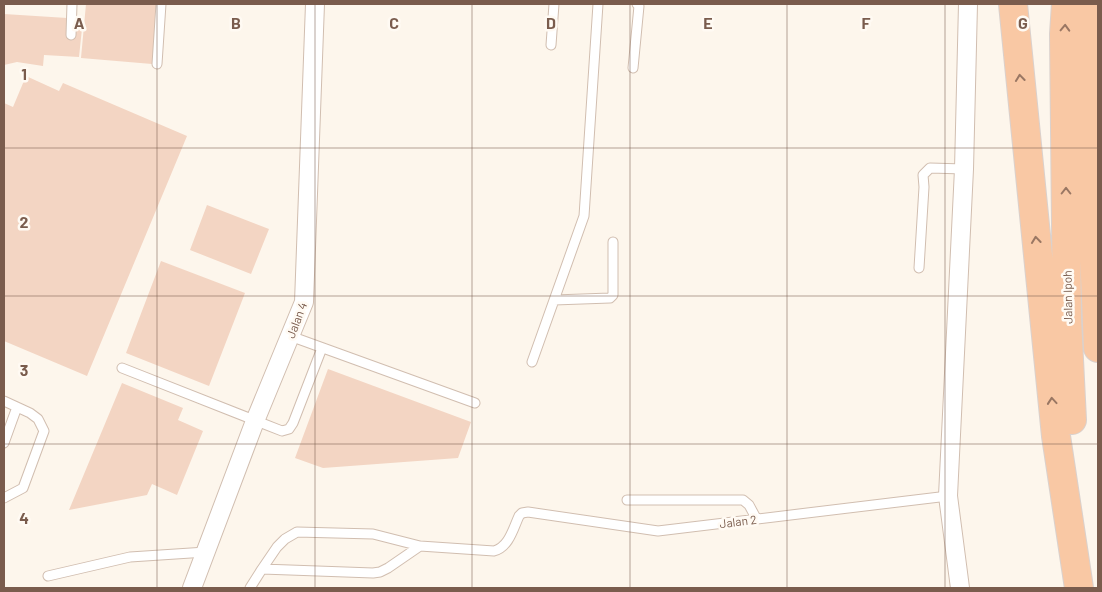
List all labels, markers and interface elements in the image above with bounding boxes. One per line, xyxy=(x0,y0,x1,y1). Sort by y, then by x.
text: A xyxy=(74,13,85,32)
text: B xyxy=(231,13,241,32)
text: C xyxy=(389,13,399,32)
text: D xyxy=(546,13,556,32)
text: E xyxy=(703,13,713,32)
text: F xyxy=(862,13,871,32)
text: G xyxy=(1018,13,1028,32)
one-way arrow xyxy=(1059,24,1070,32)
text: 1 xyxy=(21,64,27,83)
one-way arrow xyxy=(1015,74,1026,82)
one-way arrow xyxy=(1060,186,1071,194)
text: 2 xyxy=(20,212,29,231)
one-way arrow xyxy=(1031,235,1042,243)
street label: Jalan Ipoh xyxy=(1060,270,1074,324)
street label: Jalan 4 xyxy=(283,300,309,340)
text: 3 xyxy=(20,360,28,379)
one-way arrow xyxy=(1047,397,1058,405)
text: 4 xyxy=(19,508,29,527)
street label: Jalan 2 xyxy=(719,512,757,530)

